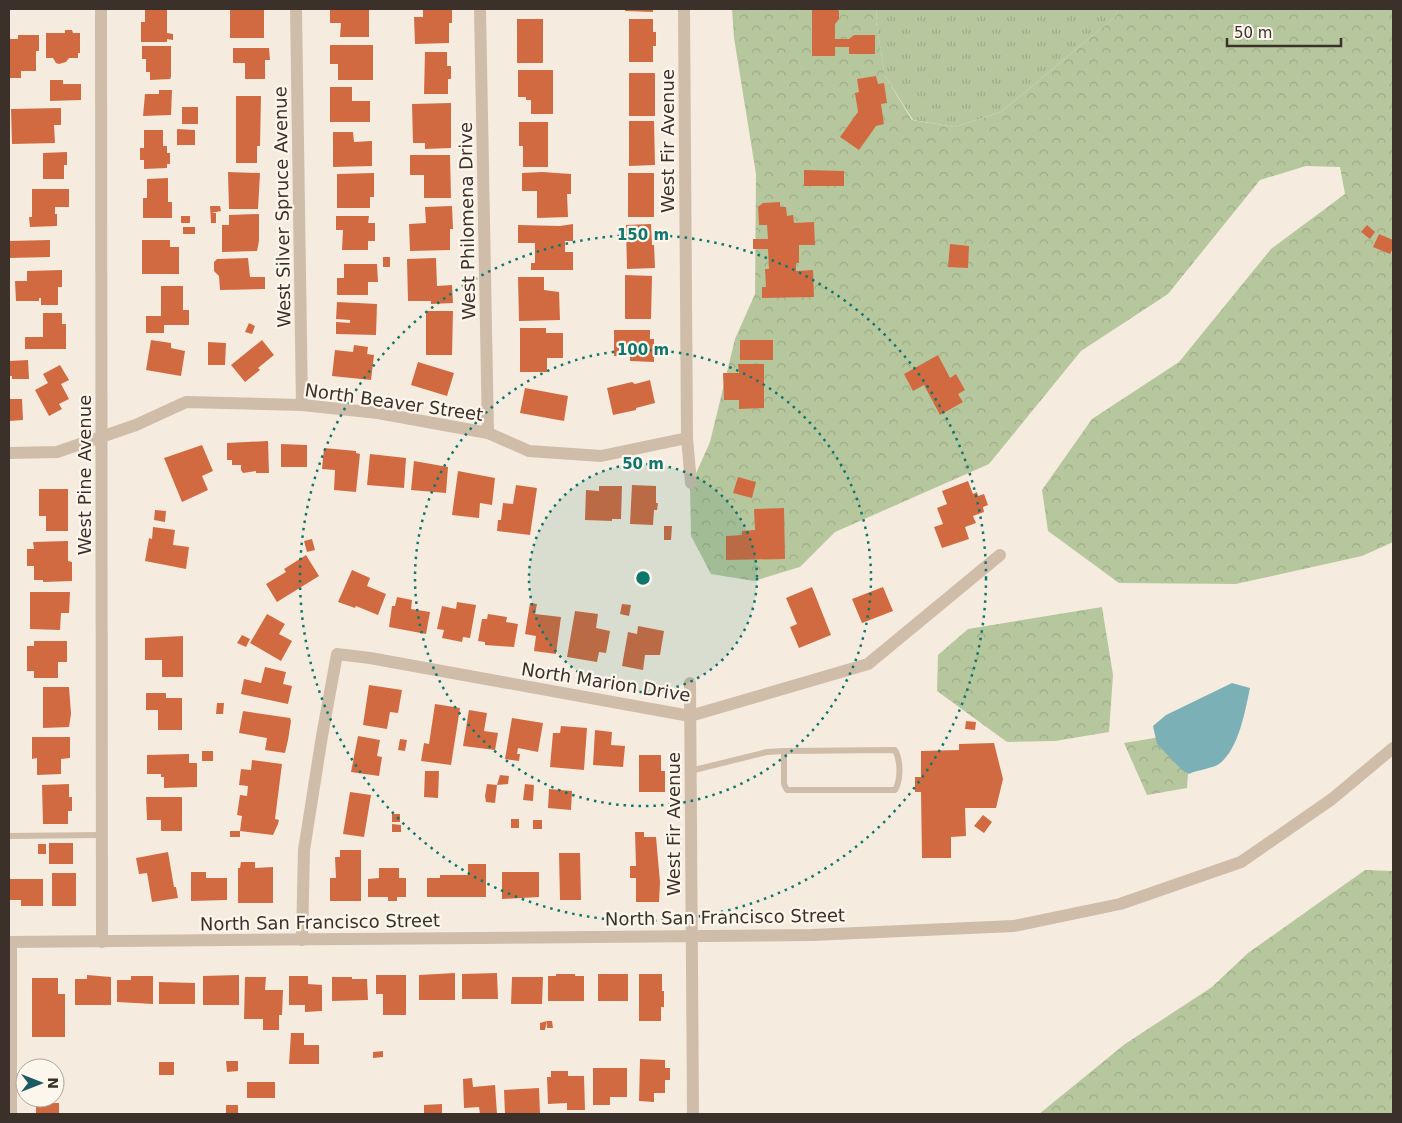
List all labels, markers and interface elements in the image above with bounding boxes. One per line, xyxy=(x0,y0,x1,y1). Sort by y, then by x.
scale bar xyxy=(1227,15,1341,47)
text: 50 m xyxy=(1234,24,1272,42)
street label: West Fir Avenue xyxy=(657,69,678,213)
street label: West Silver Spruce Avenue xyxy=(269,86,295,328)
street label: West Philomena Drive xyxy=(455,122,479,320)
text: 150 m xyxy=(617,226,669,244)
text: 100 m xyxy=(617,341,669,359)
street label: North Beaver Street xyxy=(303,379,485,425)
street label: West Pine Avenue xyxy=(74,395,95,555)
text: 50 m xyxy=(622,455,664,473)
centre of rings xyxy=(634,569,652,587)
street label: North Marion Drive xyxy=(520,658,692,706)
street label: West Fir Avenue xyxy=(663,752,684,896)
street label: North San Francisco Street xyxy=(605,904,845,930)
street label: North San Francisco Street xyxy=(200,909,440,935)
north arrow xyxy=(15,1058,65,1108)
text: N xyxy=(45,1077,61,1089)

